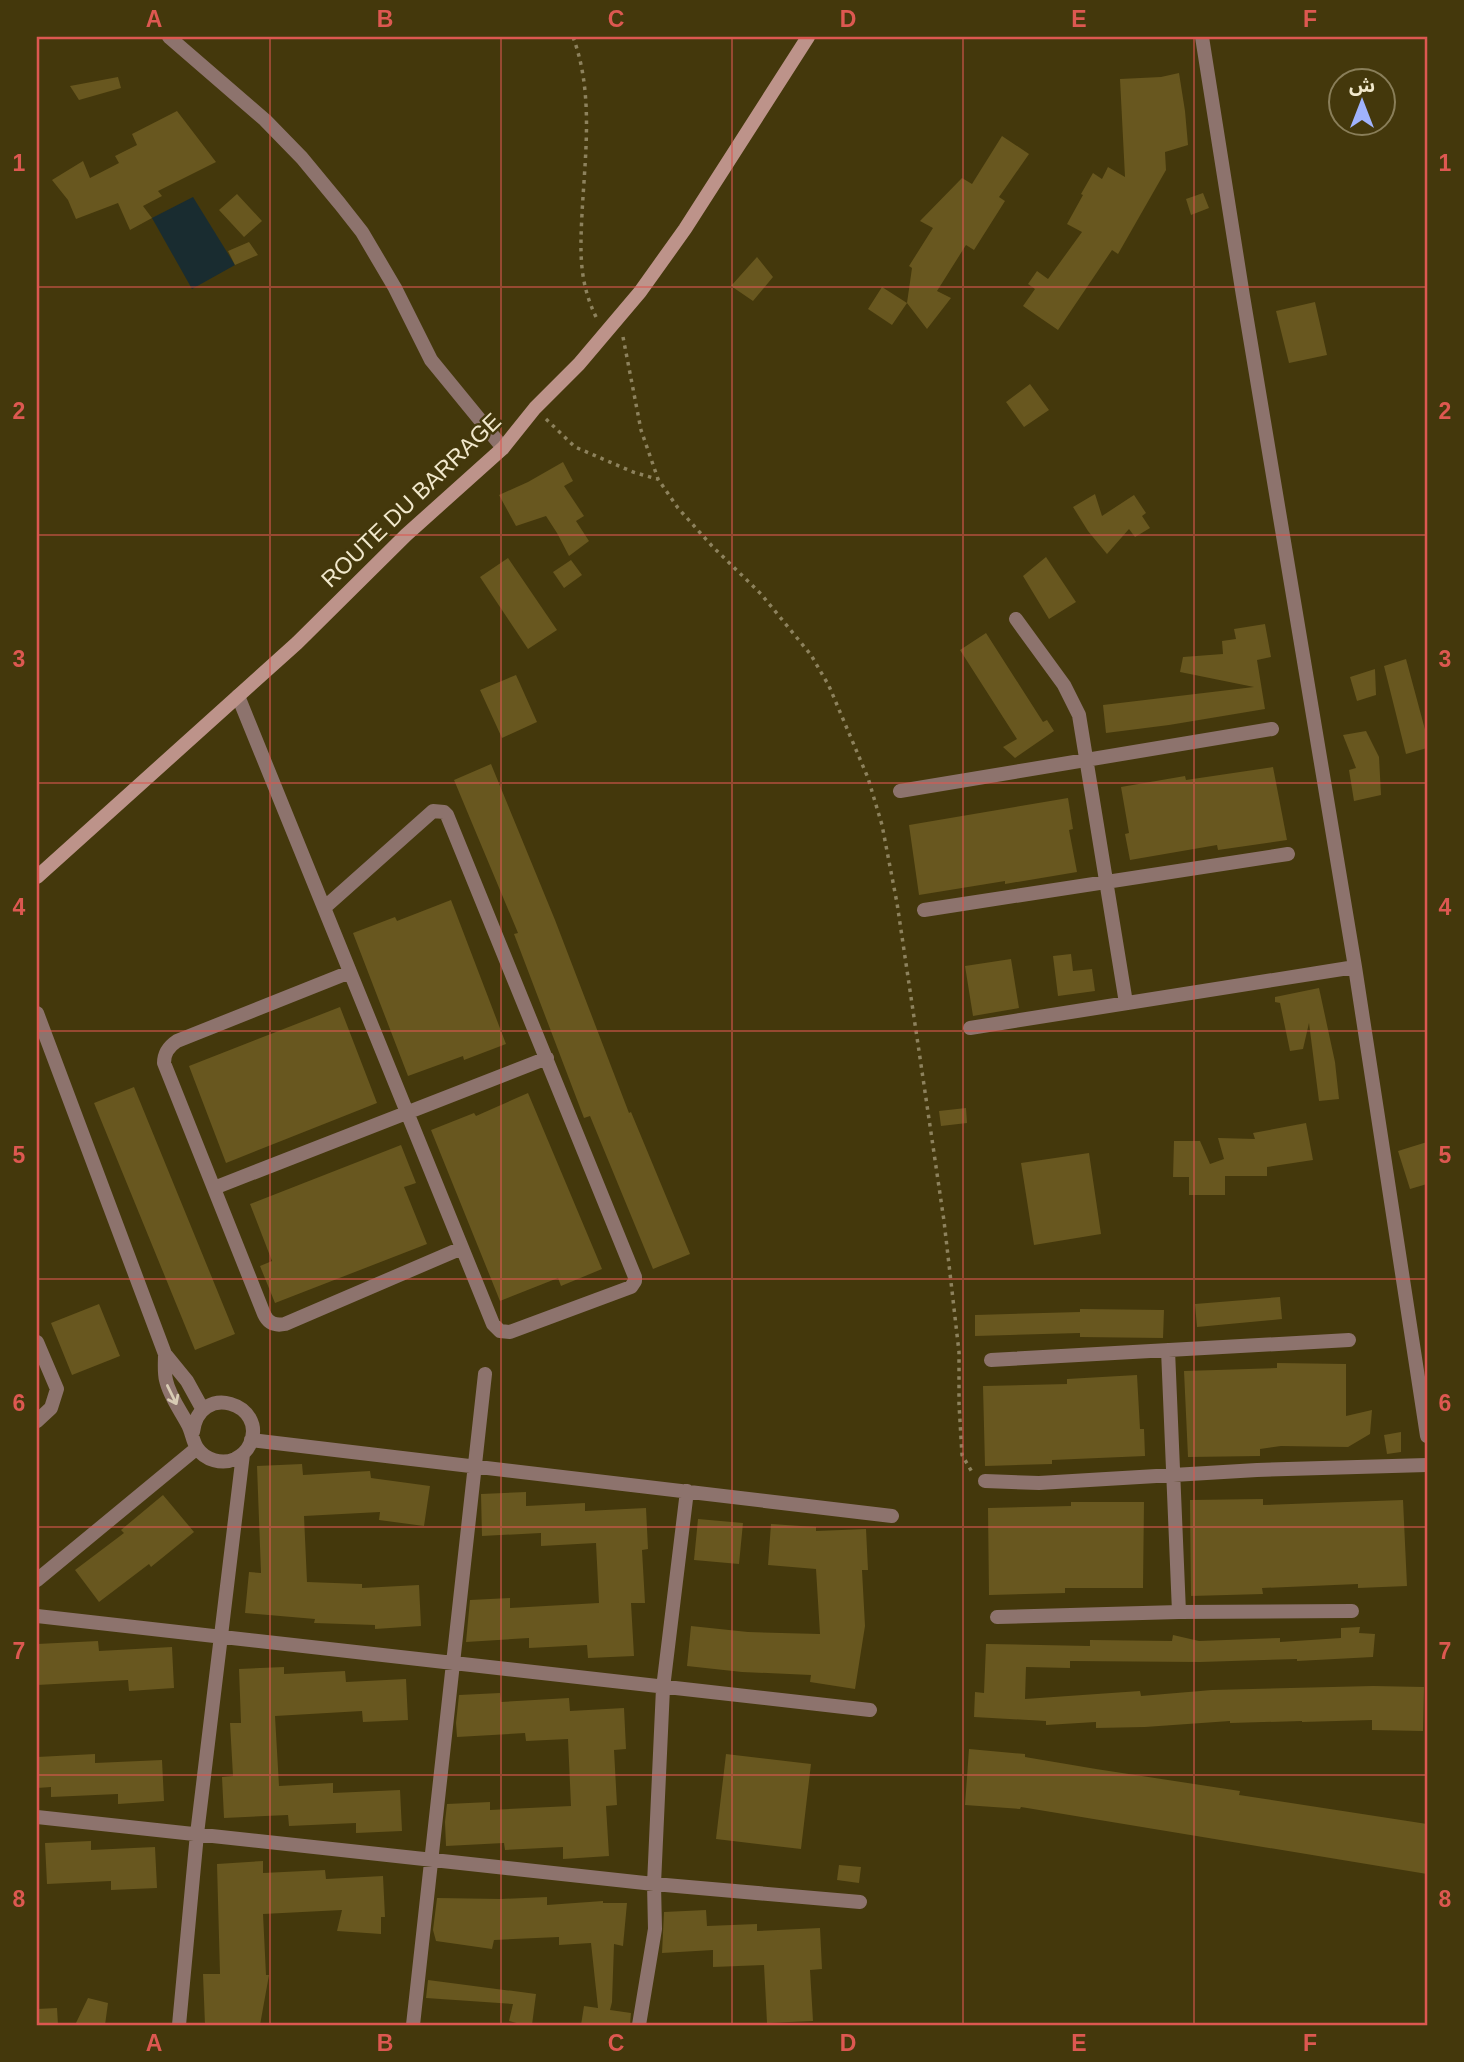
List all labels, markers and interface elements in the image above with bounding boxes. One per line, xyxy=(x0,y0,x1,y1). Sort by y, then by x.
text: A xyxy=(146,6,162,32)
text: B xyxy=(377,6,393,32)
text: C xyxy=(608,6,624,32)
text: D xyxy=(840,6,856,32)
text: E xyxy=(1071,6,1087,32)
text: F xyxy=(1303,6,1317,32)
north arrow xyxy=(1328,66,1398,136)
text: ش xyxy=(1349,75,1375,96)
text: 1 xyxy=(13,150,26,176)
text: 1 xyxy=(1439,150,1452,176)
text: 2 xyxy=(13,398,25,424)
text: 2 xyxy=(1439,398,1451,424)
street label: ROUTE DU BARRAGE xyxy=(316,408,506,592)
text: 3 xyxy=(13,646,25,672)
text: 3 xyxy=(1439,646,1451,672)
text: 4 xyxy=(13,894,26,920)
text: 4 xyxy=(1439,894,1452,920)
text: 5 xyxy=(13,1142,26,1168)
text: 5 xyxy=(1439,1142,1452,1168)
one-way arrow xyxy=(166,1384,179,1405)
text: 6 xyxy=(13,1390,25,1416)
text: 6 xyxy=(1439,1390,1451,1416)
text: 7 xyxy=(13,1638,25,1664)
text: 7 xyxy=(1439,1638,1451,1664)
text: 8 xyxy=(13,1886,26,1912)
text: 8 xyxy=(1439,1886,1452,1912)
text: A xyxy=(146,2030,162,2056)
text: B xyxy=(377,2030,393,2056)
text: C xyxy=(608,2030,624,2056)
text: D xyxy=(840,2030,856,2056)
text: E xyxy=(1071,2030,1087,2056)
text: F xyxy=(1303,2030,1317,2056)

